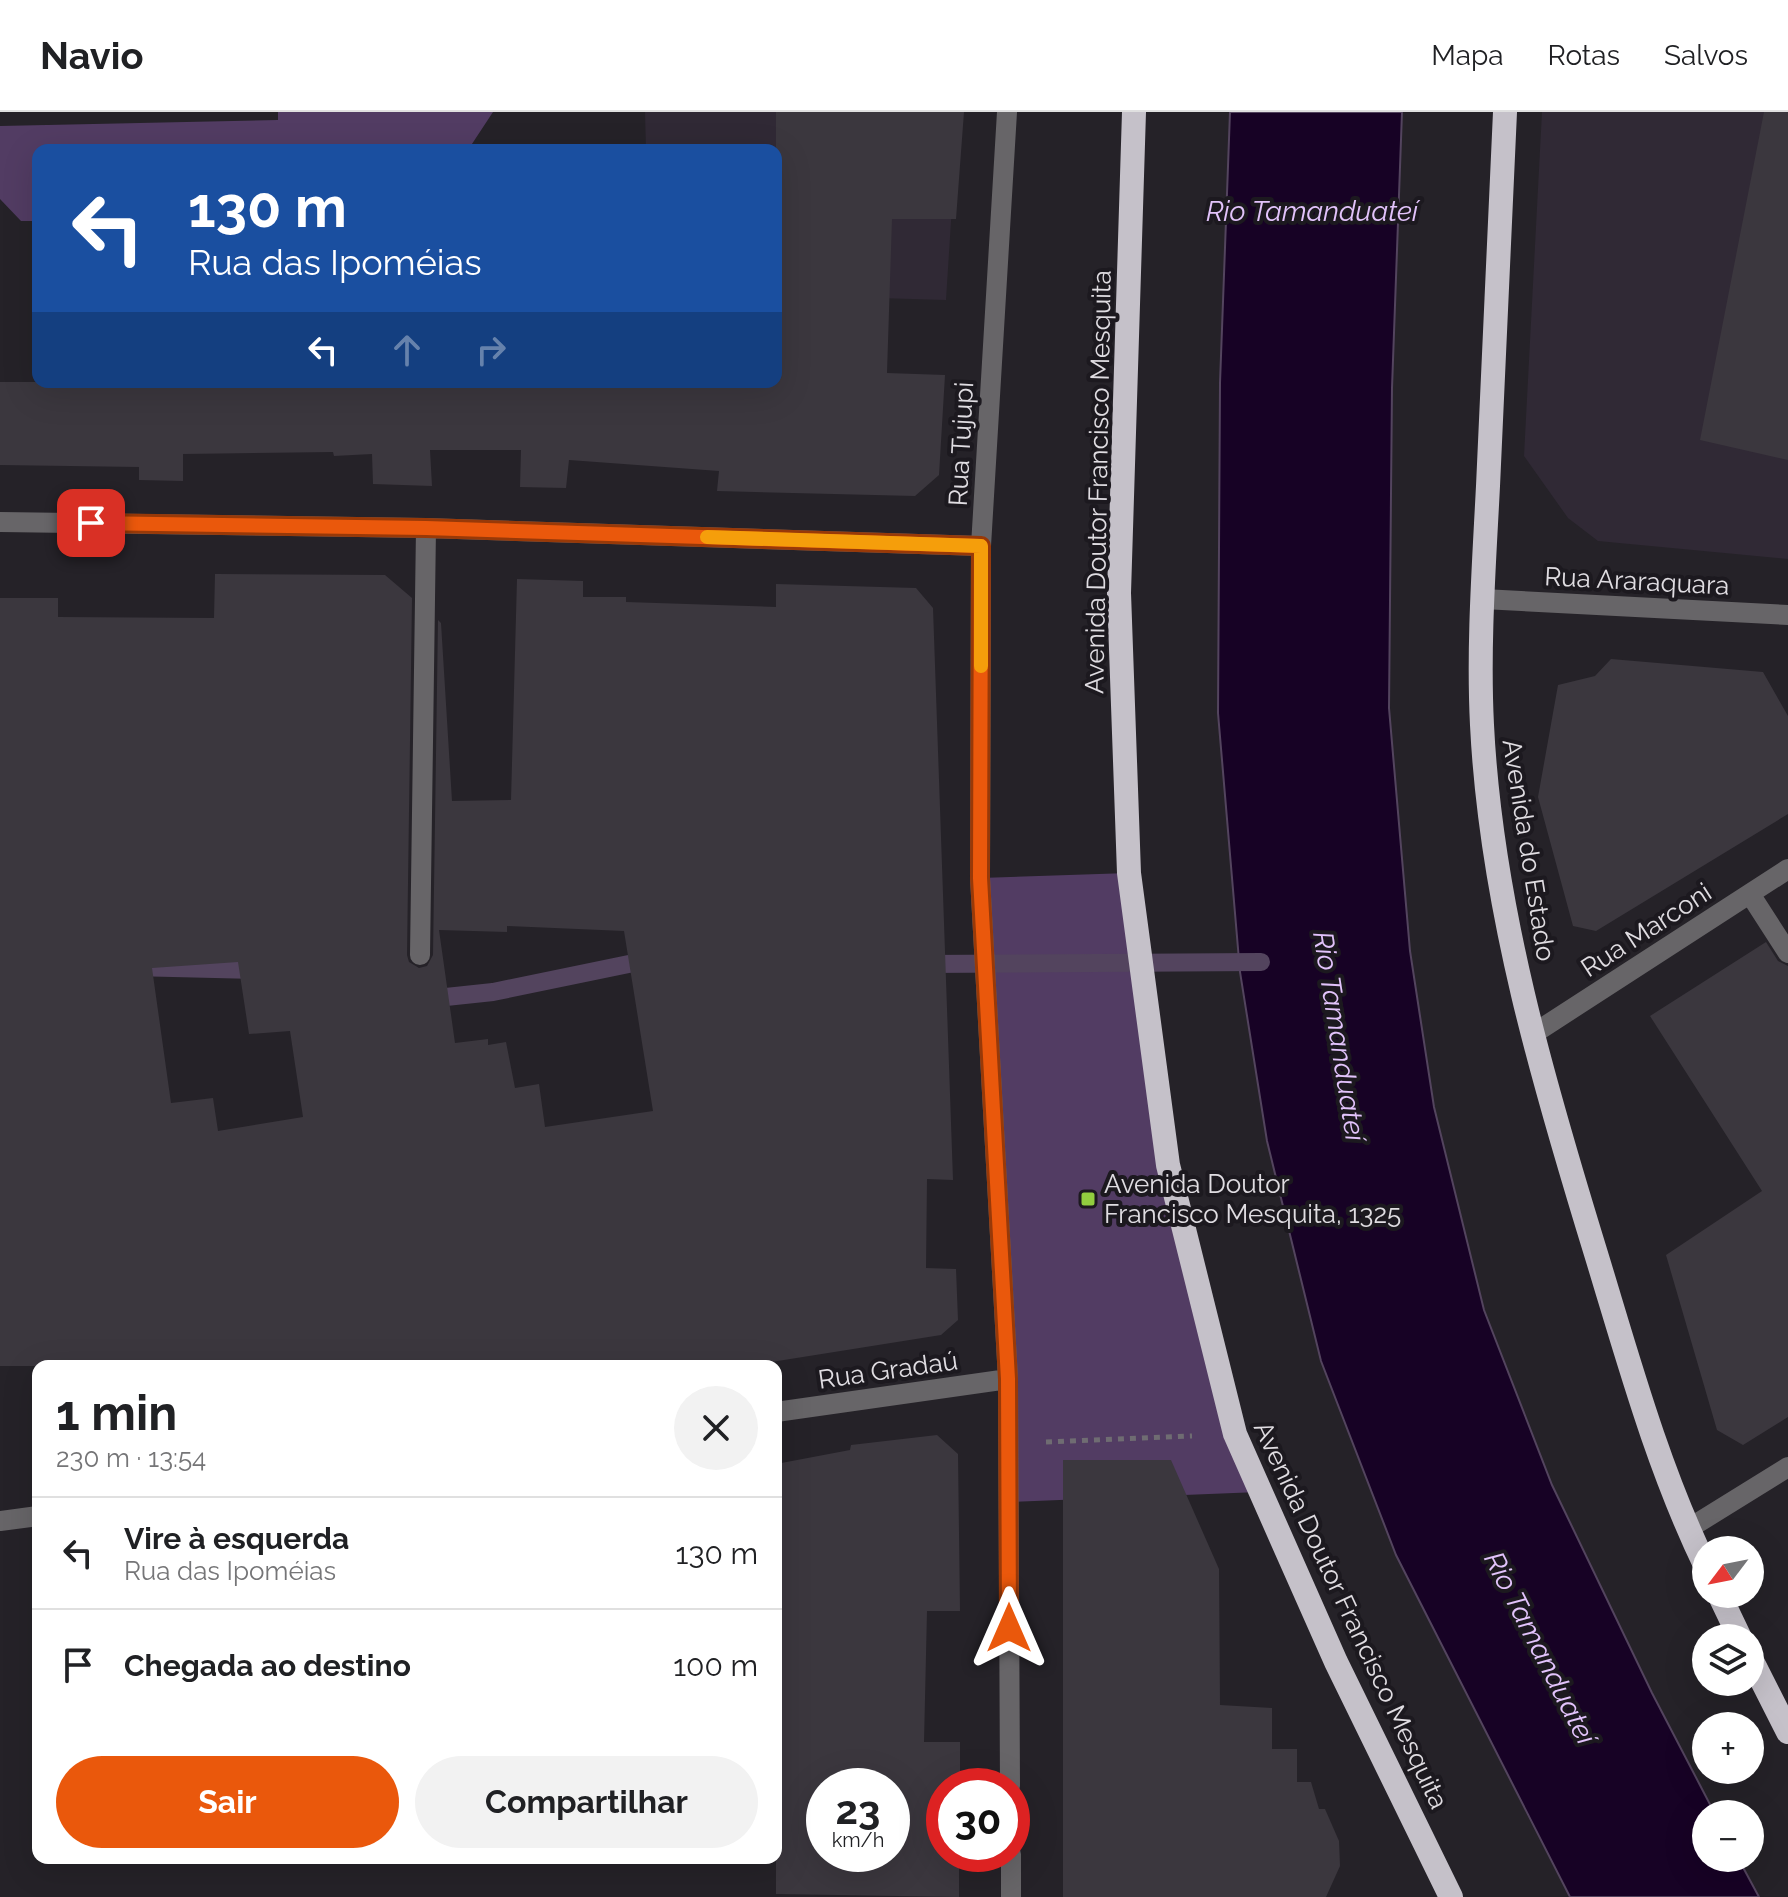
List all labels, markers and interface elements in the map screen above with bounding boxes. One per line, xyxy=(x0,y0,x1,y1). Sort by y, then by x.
text: Navio xyxy=(40,33,143,78)
text: Mapa xyxy=(1431,39,1504,72)
text: Rotas xyxy=(1548,39,1620,72)
text: Salvos xyxy=(1664,39,1748,72)
text: 130 m xyxy=(188,174,347,240)
icon: left xyxy=(56,176,160,280)
water label: Rio Tamanduateí xyxy=(1206,195,1421,228)
text: Rua das Ipoméias xyxy=(188,241,482,283)
street label: Avenida Doutor Francisco Mesquita xyxy=(1079,270,1117,694)
icon: left xyxy=(301,328,345,372)
icon: ahead xyxy=(385,328,429,372)
icon: right xyxy=(469,328,513,372)
street label: Rua Tujupi xyxy=(943,381,979,507)
pin xyxy=(57,489,125,557)
icon: arrive xyxy=(69,501,113,545)
street label: Rua Araraquara xyxy=(1544,561,1730,601)
street label: Avenida do Estado xyxy=(1497,737,1561,963)
street label: Rua Marconi xyxy=(1575,877,1717,983)
water label: Rio Tamanduateí xyxy=(1306,929,1372,1146)
place label: Avenida Doutor Francisco Mesquita, 1325 xyxy=(1104,1169,1401,1229)
marker: Avenida Doutor Francisco Mesquita, 1325 xyxy=(1079,1190,1097,1208)
street label: Rua Gradaú xyxy=(816,1345,960,1395)
text: 1 min xyxy=(56,1385,177,1441)
button: close xyxy=(674,1386,758,1470)
street label: Avenida Doutor Francisco Mesquita xyxy=(1248,1417,1454,1813)
text: 230 m · 13:54 xyxy=(56,1443,206,1473)
text: Vire à esquerda xyxy=(124,1521,349,1556)
icon: left xyxy=(56,1531,100,1575)
text: 130 m xyxy=(676,1536,758,1571)
north arrow xyxy=(1692,1536,1764,1608)
map controls xyxy=(1692,1536,1764,1872)
water label: Rio Tamanduateí xyxy=(1477,1546,1604,1753)
text: Rua das Ipoméias xyxy=(124,1556,336,1586)
position arrow xyxy=(967,1586,1051,1670)
button: layers xyxy=(1692,1624,1764,1696)
icon: arrive xyxy=(56,1643,100,1687)
text: Chegada ao destino xyxy=(124,1648,411,1683)
text: 100 m xyxy=(673,1648,758,1683)
button: + xyxy=(1692,1712,1764,1784)
button: Sair xyxy=(56,1756,399,1848)
button: Compartilhar xyxy=(415,1756,758,1848)
speed limit sign: 30 xyxy=(926,1768,1030,1872)
text: 23 xyxy=(836,1786,880,1833)
button: − xyxy=(1692,1800,1764,1872)
text: km/h xyxy=(832,1828,884,1852)

